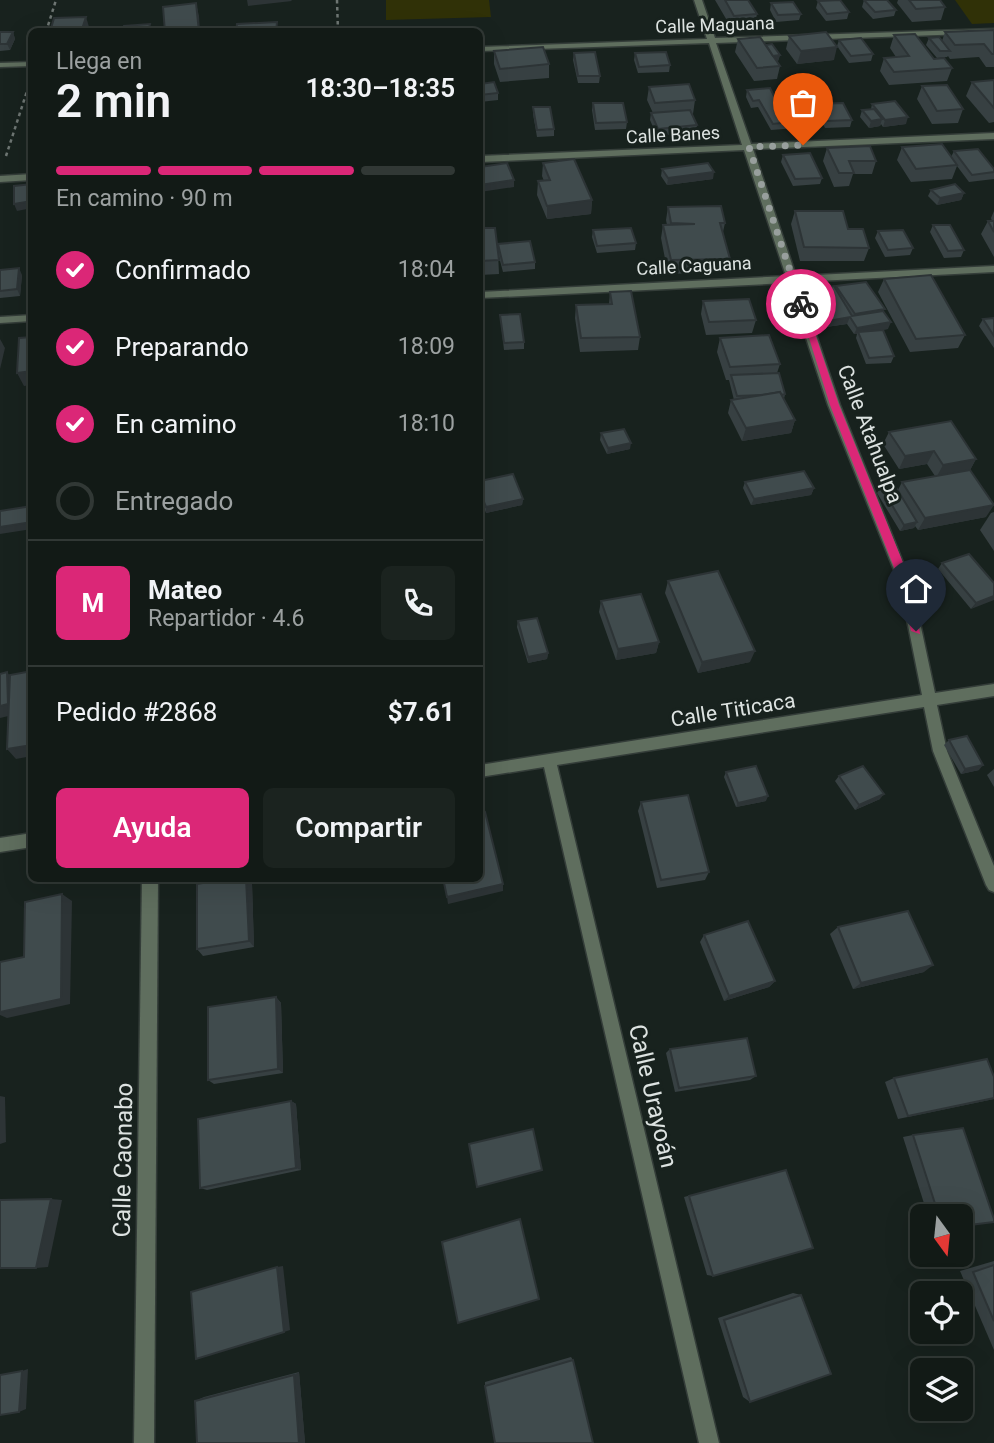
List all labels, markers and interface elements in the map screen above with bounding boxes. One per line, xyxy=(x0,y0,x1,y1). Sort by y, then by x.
street label: Calle Maguana xyxy=(655,12,775,37)
text: Llega en xyxy=(56,48,142,75)
text: 18:30–18:35 xyxy=(305,73,455,103)
pin xyxy=(773,73,833,145)
text: 2 min xyxy=(56,74,171,128)
icon: bag xyxy=(784,84,822,122)
street label: Calle Banes xyxy=(625,122,720,147)
text: En camino · 90 m xyxy=(56,185,233,212)
icon: check xyxy=(56,251,94,289)
street label: Calle Caguana xyxy=(636,252,752,279)
text: Confirmado xyxy=(115,255,251,285)
text: 18:04 xyxy=(398,256,455,283)
courier xyxy=(766,269,836,339)
icon: bike xyxy=(782,285,820,323)
icon: check xyxy=(56,328,94,366)
text: Preparando xyxy=(115,332,249,362)
text: 18:09 xyxy=(398,333,455,360)
street label: Calle Atahualpa xyxy=(833,361,907,507)
icon: check xyxy=(56,405,94,443)
text: En camino xyxy=(115,409,237,439)
text: 18:10 xyxy=(398,410,455,437)
text: Entregado xyxy=(115,486,233,516)
pin xyxy=(886,559,946,631)
button: phone xyxy=(381,566,455,640)
icon: home xyxy=(897,570,935,608)
text: Mateo xyxy=(148,575,222,605)
text: M xyxy=(82,588,104,618)
text: Repartidor · 4.6 xyxy=(148,605,305,632)
street label: Calle Titicaca xyxy=(669,688,797,732)
text: Pedido #2868 xyxy=(56,697,217,727)
text: $7.61 xyxy=(388,697,455,727)
button: Ayuda xyxy=(56,788,249,868)
button: Compartir xyxy=(263,788,455,868)
street label: Calle Urayoán xyxy=(623,1022,683,1170)
street label: Calle Caonabo xyxy=(108,1082,138,1238)
north arrow xyxy=(910,1204,973,1267)
map controls xyxy=(910,1204,973,1421)
button: locate xyxy=(910,1281,973,1344)
button: layers xyxy=(910,1358,973,1421)

